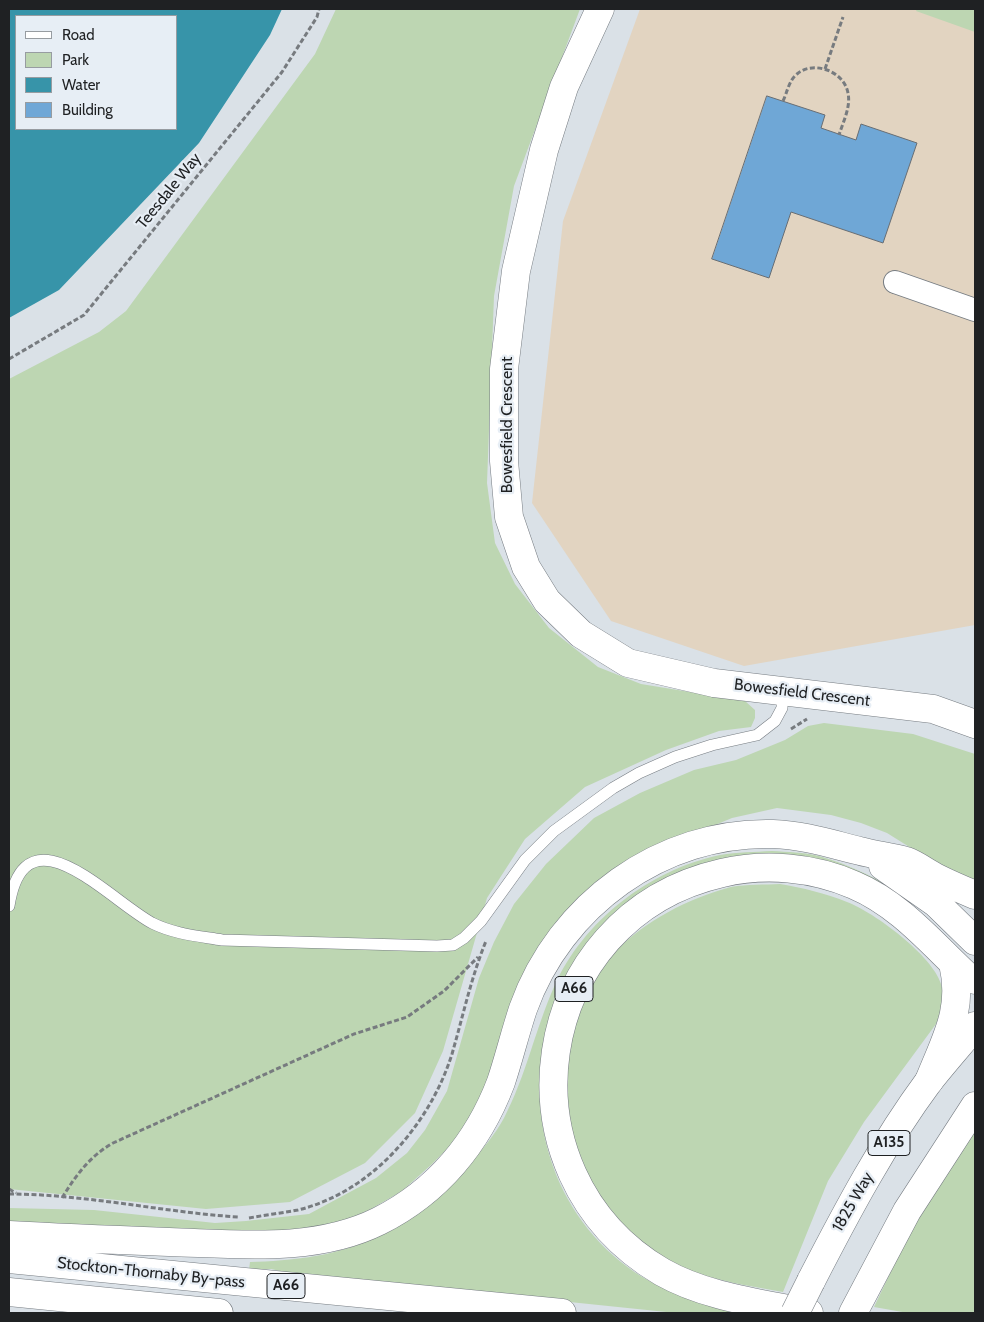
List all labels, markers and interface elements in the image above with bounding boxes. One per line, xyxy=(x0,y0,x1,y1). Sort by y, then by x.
legend xyxy=(15,15,178,130)
text: Road xyxy=(62,26,95,44)
text: Park xyxy=(62,51,89,69)
text: Water xyxy=(62,76,100,94)
text: Building xyxy=(62,101,113,119)
street label: Teesdale Way xyxy=(133,149,205,233)
street label: Bowesfield Crescent xyxy=(497,357,517,493)
street label: Bowesfield Crescent xyxy=(733,675,871,711)
road number: A66 xyxy=(555,976,593,1002)
road number: A135 xyxy=(868,1130,910,1156)
street label: 1825 Way xyxy=(828,1169,878,1235)
street label: Stockton-Thornaby By-pass xyxy=(56,1254,246,1292)
road number: A66 xyxy=(267,1274,305,1298)

